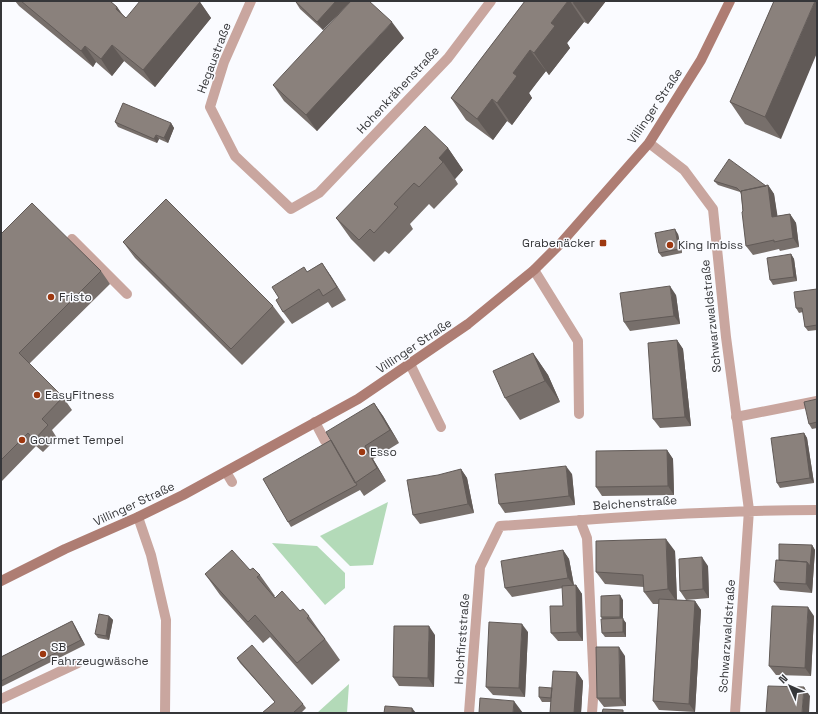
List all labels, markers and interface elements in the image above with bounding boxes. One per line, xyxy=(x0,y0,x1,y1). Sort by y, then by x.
street label: Hegaustraße xyxy=(193,20,235,96)
street label: Hohenkrähenstraße xyxy=(353,43,443,137)
street label: Villinger Straße xyxy=(624,65,686,147)
place label: Grabenäcker xyxy=(522,235,595,251)
place label: King Imbiss xyxy=(678,237,743,253)
marker: Grabenäcker xyxy=(598,238,608,248)
marker: King Imbiss xyxy=(665,240,675,250)
street label: Schwarzwaldstraße xyxy=(697,259,725,373)
place label: Fristo xyxy=(59,289,92,305)
marker: Fristo xyxy=(46,292,56,302)
street label: Villinger Straße xyxy=(373,315,455,377)
place label: EasyFitness xyxy=(45,387,114,403)
marker: EasyFitness xyxy=(32,390,42,400)
place label: Gourmet Tempel xyxy=(30,432,124,448)
marker: Gourmet Tempel xyxy=(17,435,27,445)
place label: Esso xyxy=(370,444,397,460)
marker: Esso xyxy=(357,447,367,457)
street label: Villinger Straße xyxy=(91,478,177,530)
street label: Belchenstraße xyxy=(592,492,678,514)
street label: Schwarzwaldstraße xyxy=(715,579,739,693)
street label: Hochfirststraße xyxy=(451,593,473,685)
place label: SB Fahrzeugwäsche xyxy=(51,639,149,669)
marker: SB Fahrzeugwäsche xyxy=(38,649,48,659)
north arrow xyxy=(770,666,810,706)
text: N xyxy=(775,671,790,686)

